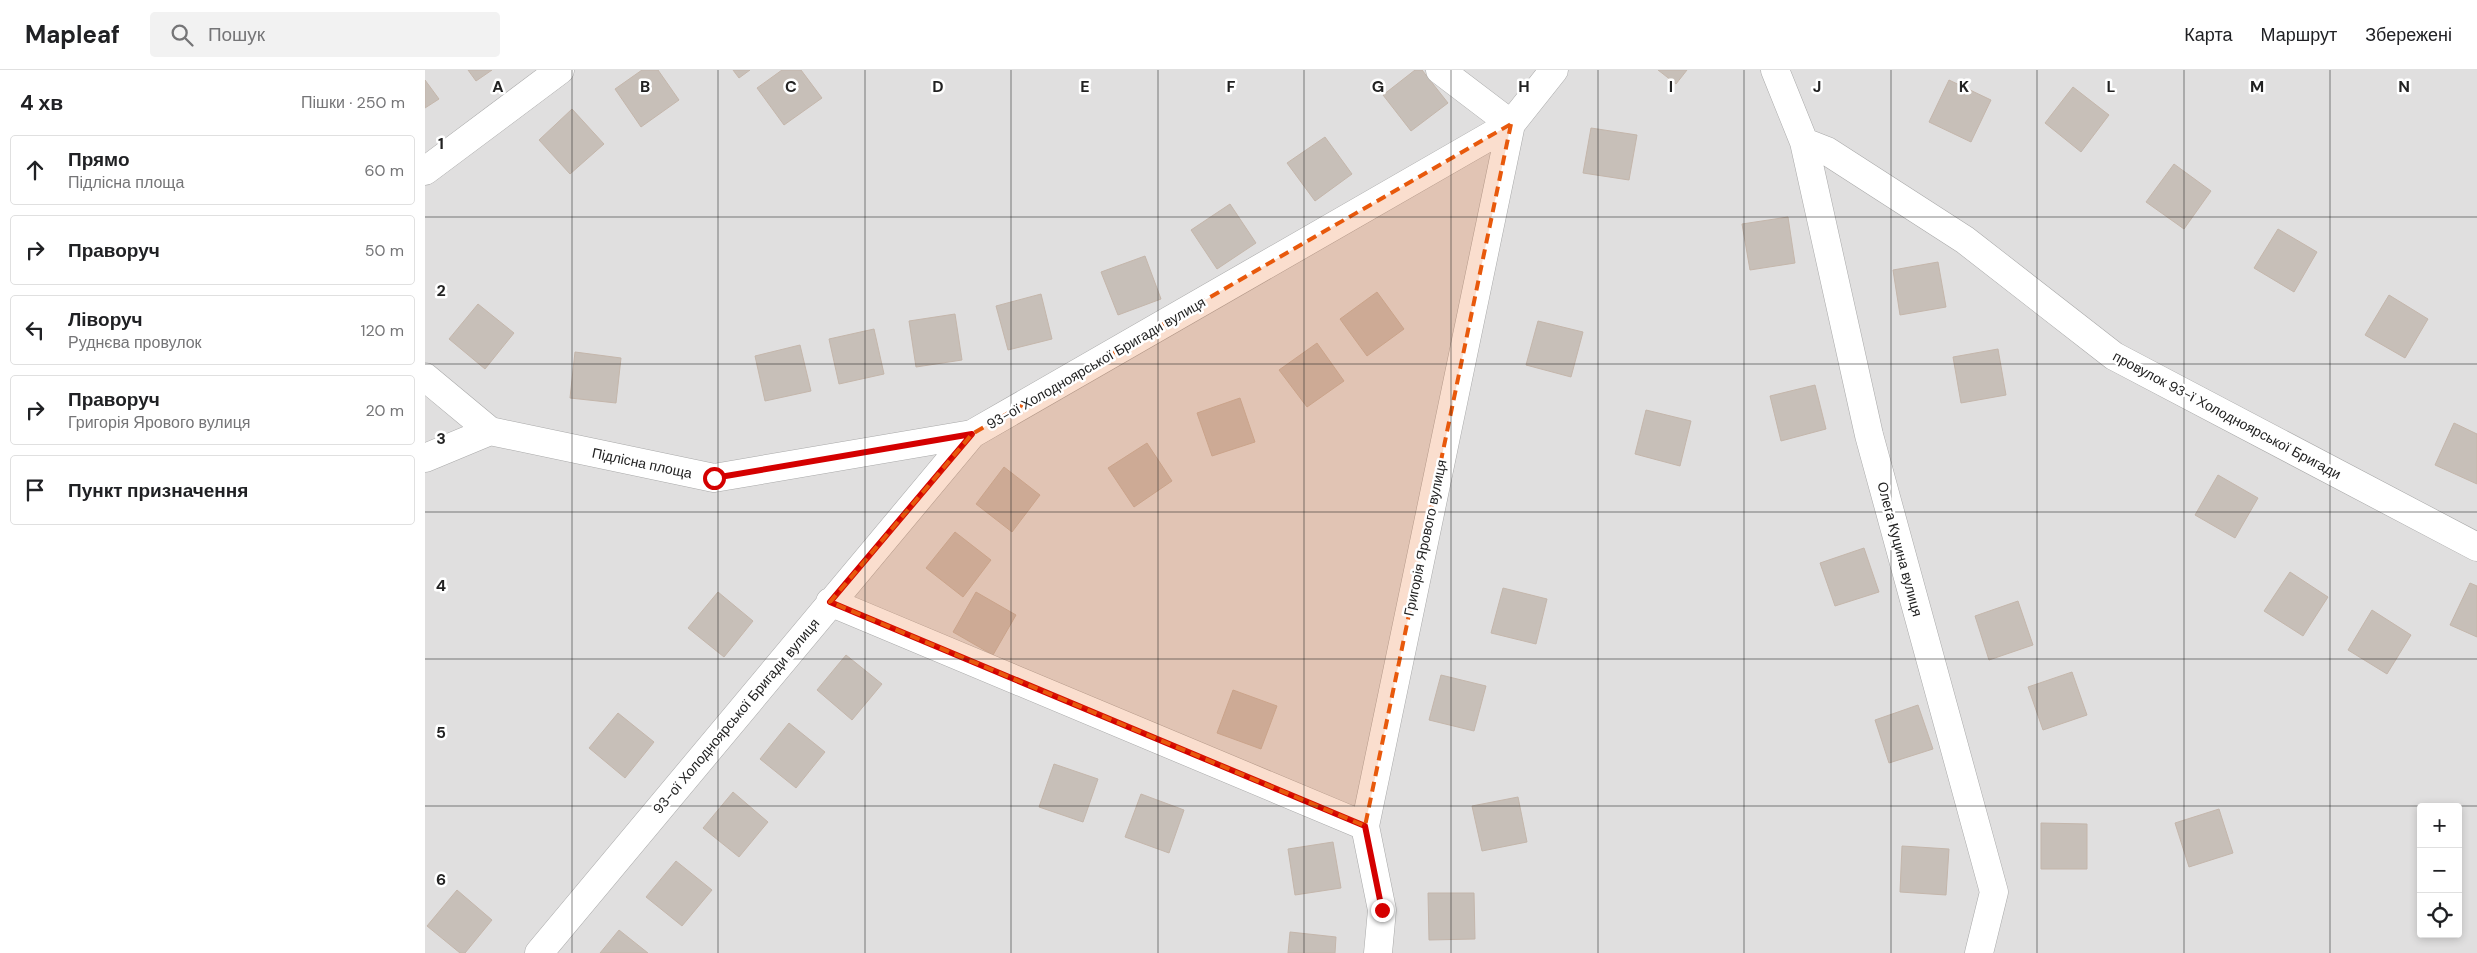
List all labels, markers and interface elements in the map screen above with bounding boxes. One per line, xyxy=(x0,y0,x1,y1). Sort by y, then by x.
search box xyxy=(150,12,500,57)
text: Mapleaf xyxy=(25,19,120,50)
icon: search xyxy=(168,21,196,49)
text: Пошук xyxy=(208,22,265,47)
text: Карта xyxy=(2184,23,2232,47)
text: Маршрут xyxy=(2260,23,2337,47)
text: Збережені xyxy=(2365,23,2452,47)
text: A xyxy=(492,76,504,97)
text: B xyxy=(640,76,650,97)
text: C xyxy=(785,76,797,97)
text: D xyxy=(932,76,944,97)
text: E xyxy=(1080,76,1090,97)
text: F xyxy=(1227,76,1236,97)
text: G xyxy=(1372,76,1384,97)
text: H xyxy=(1518,76,1530,97)
text: I xyxy=(1669,76,1673,97)
text: J xyxy=(1813,76,1821,97)
text: K xyxy=(1959,76,1970,97)
text: L xyxy=(2107,76,2116,97)
text: M xyxy=(2250,76,2264,97)
text: N xyxy=(2398,76,2410,97)
text: 4 хв xyxy=(20,89,63,117)
text: Пішки · 250 m xyxy=(301,92,405,113)
text: 1 xyxy=(438,133,444,154)
text: Прямо xyxy=(68,147,130,172)
icon: ahead xyxy=(21,156,49,184)
text: 60 m xyxy=(364,160,404,181)
text: Підлісна площа xyxy=(68,172,184,193)
icon: right xyxy=(21,236,49,264)
text: Праворуч xyxy=(68,238,160,263)
text: 50 m xyxy=(365,240,404,261)
text: 2 xyxy=(436,280,446,301)
street label: 93-ої Холодноярської Бригади вулиця xyxy=(983,293,1209,433)
text: Ліворуч xyxy=(68,307,143,332)
icon: left xyxy=(21,316,49,344)
text: 120 m xyxy=(360,320,404,341)
text: Руднєва провулок xyxy=(68,332,202,353)
street label: провулок 93-ї Холодноярської Бригади xyxy=(2110,347,2344,483)
text: Праворуч xyxy=(68,387,160,412)
icon: right xyxy=(21,396,49,424)
text: 20 m xyxy=(365,400,404,421)
text: Григорія Ярового вулиця xyxy=(68,412,250,433)
text: 3 xyxy=(436,428,446,449)
street label: Підлісна площа xyxy=(590,444,694,482)
street label: Григорія Ярового вулиця xyxy=(1400,458,1450,618)
route start xyxy=(703,467,726,490)
icon: arrive xyxy=(21,476,49,504)
text: Пункт призначення xyxy=(68,478,248,503)
street label: Олега Куцина вулиця xyxy=(1873,480,1927,618)
text: 4 xyxy=(436,575,446,596)
street label: 93-ої Холодноярської Бригади вулиця xyxy=(649,615,823,817)
text: 5 xyxy=(436,722,446,743)
map controls xyxy=(2417,803,2462,938)
button: + xyxy=(2417,803,2462,848)
button: − xyxy=(2417,848,2462,893)
text: 6 xyxy=(436,869,446,890)
button: locate xyxy=(2417,893,2462,938)
route end xyxy=(1371,899,1394,922)

